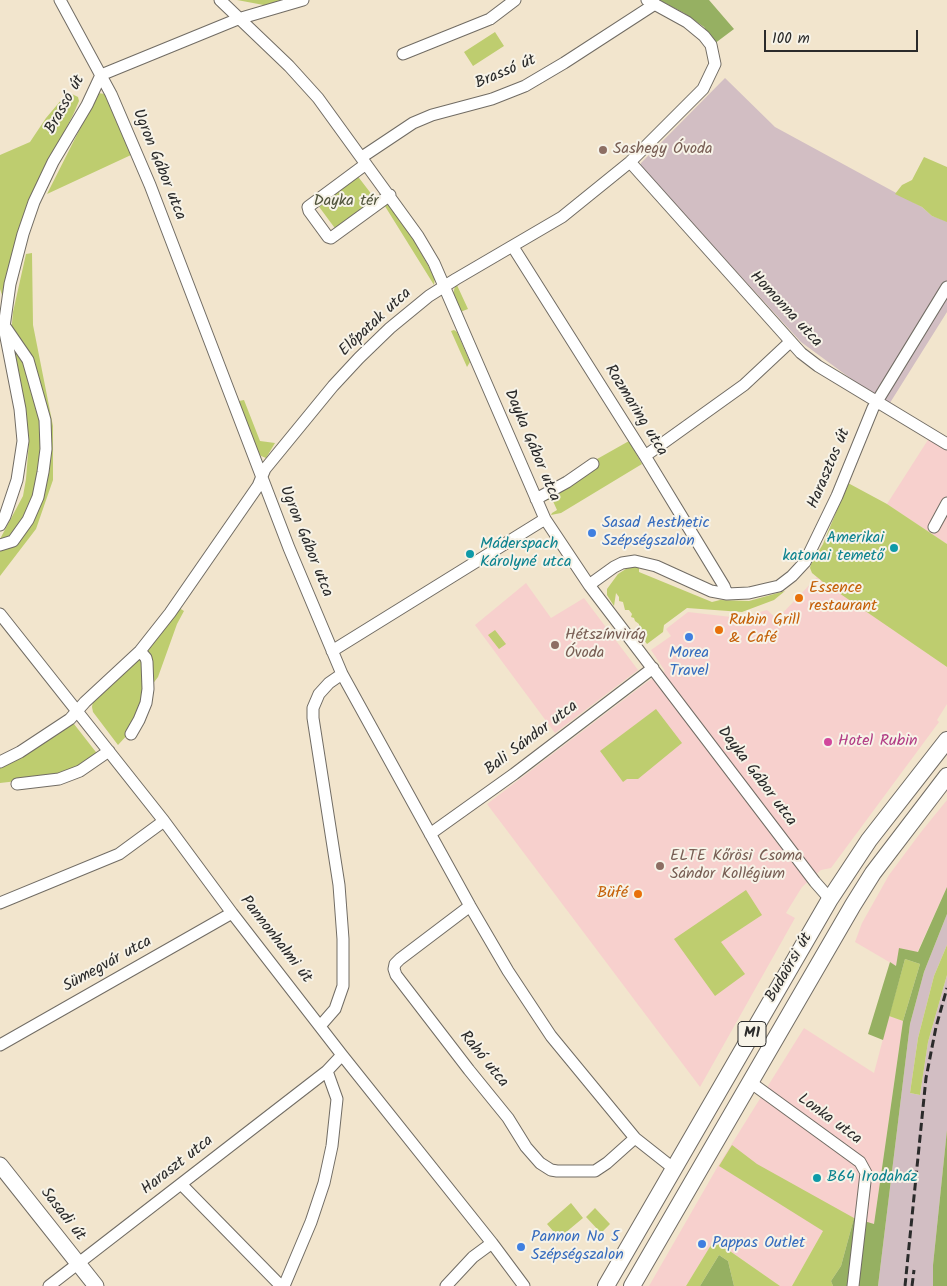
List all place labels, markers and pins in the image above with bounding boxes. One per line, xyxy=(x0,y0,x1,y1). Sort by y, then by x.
place label: Sashegy Óvoda xyxy=(613,140,712,160)
marker: Sashegy Óvoda xyxy=(597,144,609,156)
place label: Sasad Aesthetic Szépségszalon xyxy=(602,514,710,552)
marker: Sasad Aesthetic Szépségszalon xyxy=(586,527,598,539)
place label: Amerikai katonai temető xyxy=(783,529,884,567)
place label: Máderspach Károlyné utca xyxy=(480,535,571,573)
marker: Amerikai katonai temető xyxy=(888,542,900,554)
marker: Máderspach Károlyné utca xyxy=(464,548,476,560)
place label: Essence restaurant xyxy=(809,579,877,617)
marker: Essence restaurant xyxy=(793,592,805,604)
place label: Rubin Grill & Café xyxy=(729,611,800,649)
marker: Rubin Grill & Café xyxy=(713,624,725,636)
place label: Hétszínvirág Óvoda xyxy=(565,626,646,664)
marker: Morea Travel xyxy=(683,631,695,643)
marker: Hétszínvirág Óvoda xyxy=(549,639,561,651)
place label: Morea Travel xyxy=(669,644,709,682)
place label: Hotel Rubin xyxy=(838,732,917,752)
marker: Hotel Rubin xyxy=(822,736,834,748)
place label: ELTE Kőrösi Csoma Sándor Kollégium xyxy=(670,847,803,885)
marker: ELTE Kőrösi Csoma Sándor Kollégium xyxy=(654,860,666,872)
place label: Büfé xyxy=(597,884,628,904)
marker: Büfé xyxy=(632,888,644,900)
place label: B64 Irodaház xyxy=(827,1168,917,1188)
marker: B64 Irodaház xyxy=(811,1172,823,1184)
place label: Pannon No 5 Szépségszalon xyxy=(531,1228,624,1266)
place label: Pappas Outlet xyxy=(712,1234,805,1254)
marker: Pappas Outlet xyxy=(696,1238,708,1250)
marker: Pannon No 5 Szépségszalon xyxy=(515,1241,527,1253)

